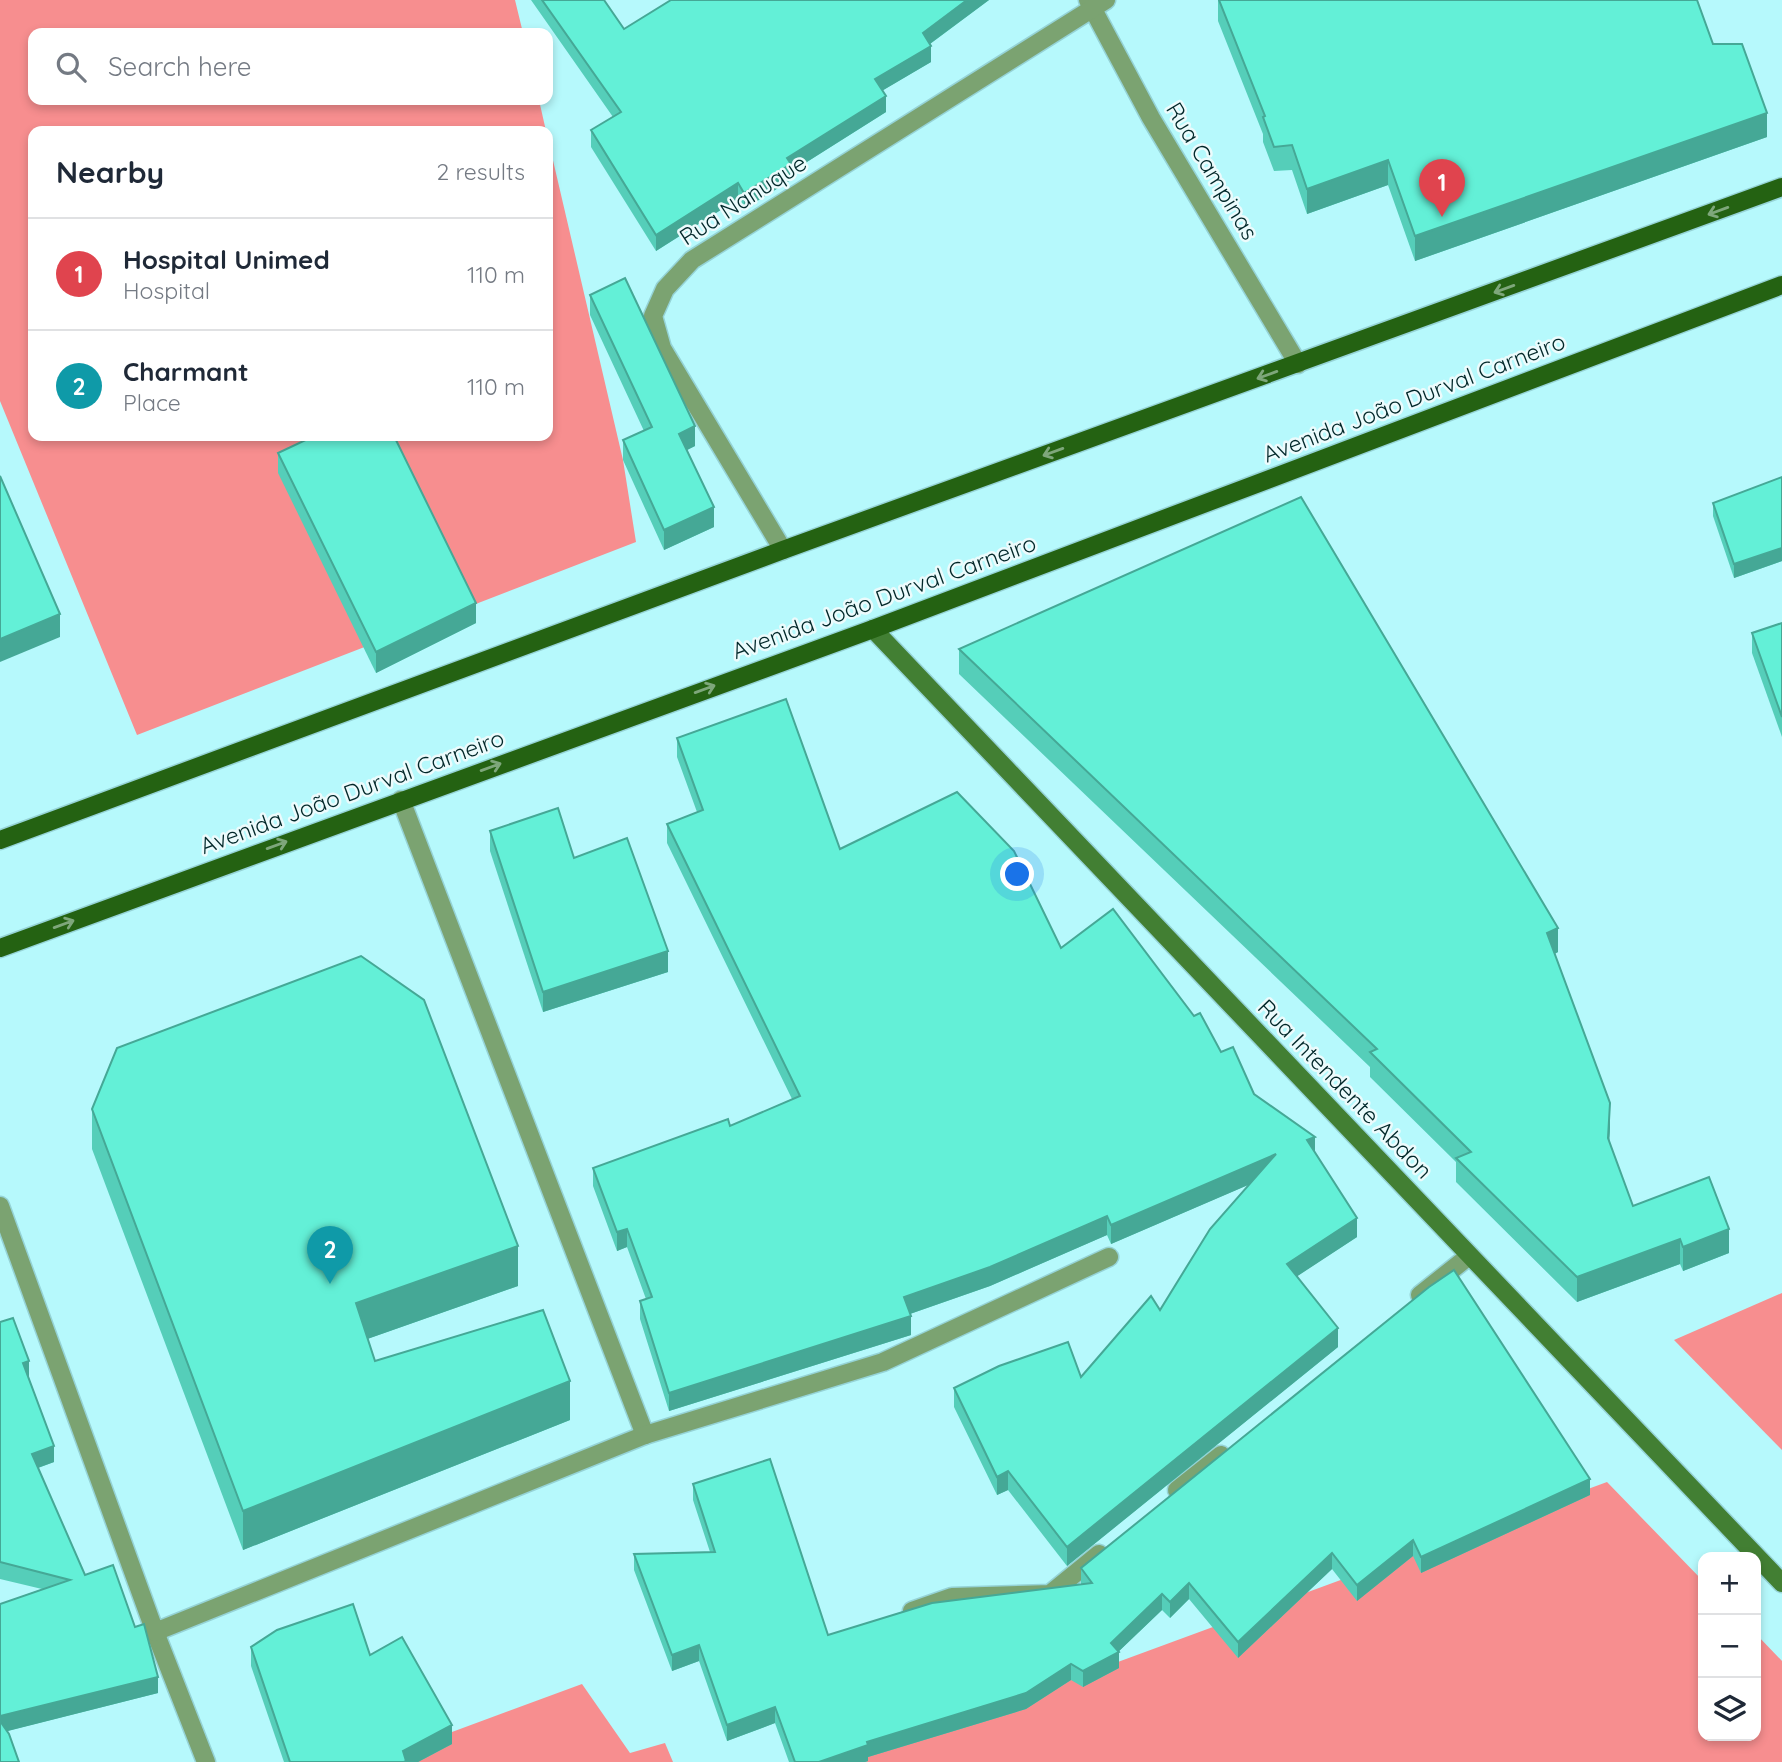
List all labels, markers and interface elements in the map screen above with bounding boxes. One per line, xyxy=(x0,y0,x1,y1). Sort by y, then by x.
search box xyxy=(28,28,553,105)
icon: search xyxy=(52,48,90,86)
text: Search here xyxy=(108,50,252,83)
street label: Rua Campinas xyxy=(1160,97,1265,245)
street label: Rua Nanuque xyxy=(674,148,812,251)
text: Nearby xyxy=(56,153,164,191)
text: 2 results xyxy=(436,157,525,186)
pin: 1 xyxy=(1419,159,1465,217)
one-way arrow xyxy=(1707,206,1729,218)
text: Hospital Unimed xyxy=(123,243,330,276)
text: 1 xyxy=(75,260,83,289)
text: 110 m xyxy=(467,260,525,289)
text: Hospital xyxy=(123,276,210,305)
one-way arrow xyxy=(1494,284,1516,296)
street label: Avenida João Durval Carneiro xyxy=(1259,326,1569,469)
text: Charmant xyxy=(123,355,249,388)
one-way arrow xyxy=(1257,370,1279,382)
text: 2 xyxy=(72,372,86,401)
text: 110 m xyxy=(467,372,525,401)
text: Place xyxy=(123,388,181,417)
one-way arrow xyxy=(1043,447,1065,459)
street label: Avenida João Durval Carneiro xyxy=(728,528,1040,665)
one-way arrow xyxy=(693,682,715,695)
street label: Avenida João Durval Carneiro xyxy=(196,723,508,860)
one-way arrow xyxy=(479,760,501,772)
one-way arrow xyxy=(266,838,288,851)
your location xyxy=(1000,857,1034,891)
one-way arrow xyxy=(53,917,74,930)
street label: Rua Intendente Abdon xyxy=(1252,993,1439,1185)
pin: 2 xyxy=(307,1226,353,1284)
map controls xyxy=(1698,1552,1761,1741)
button: + xyxy=(1698,1552,1761,1615)
button: − xyxy=(1698,1615,1761,1678)
button: layers xyxy=(1698,1678,1761,1741)

